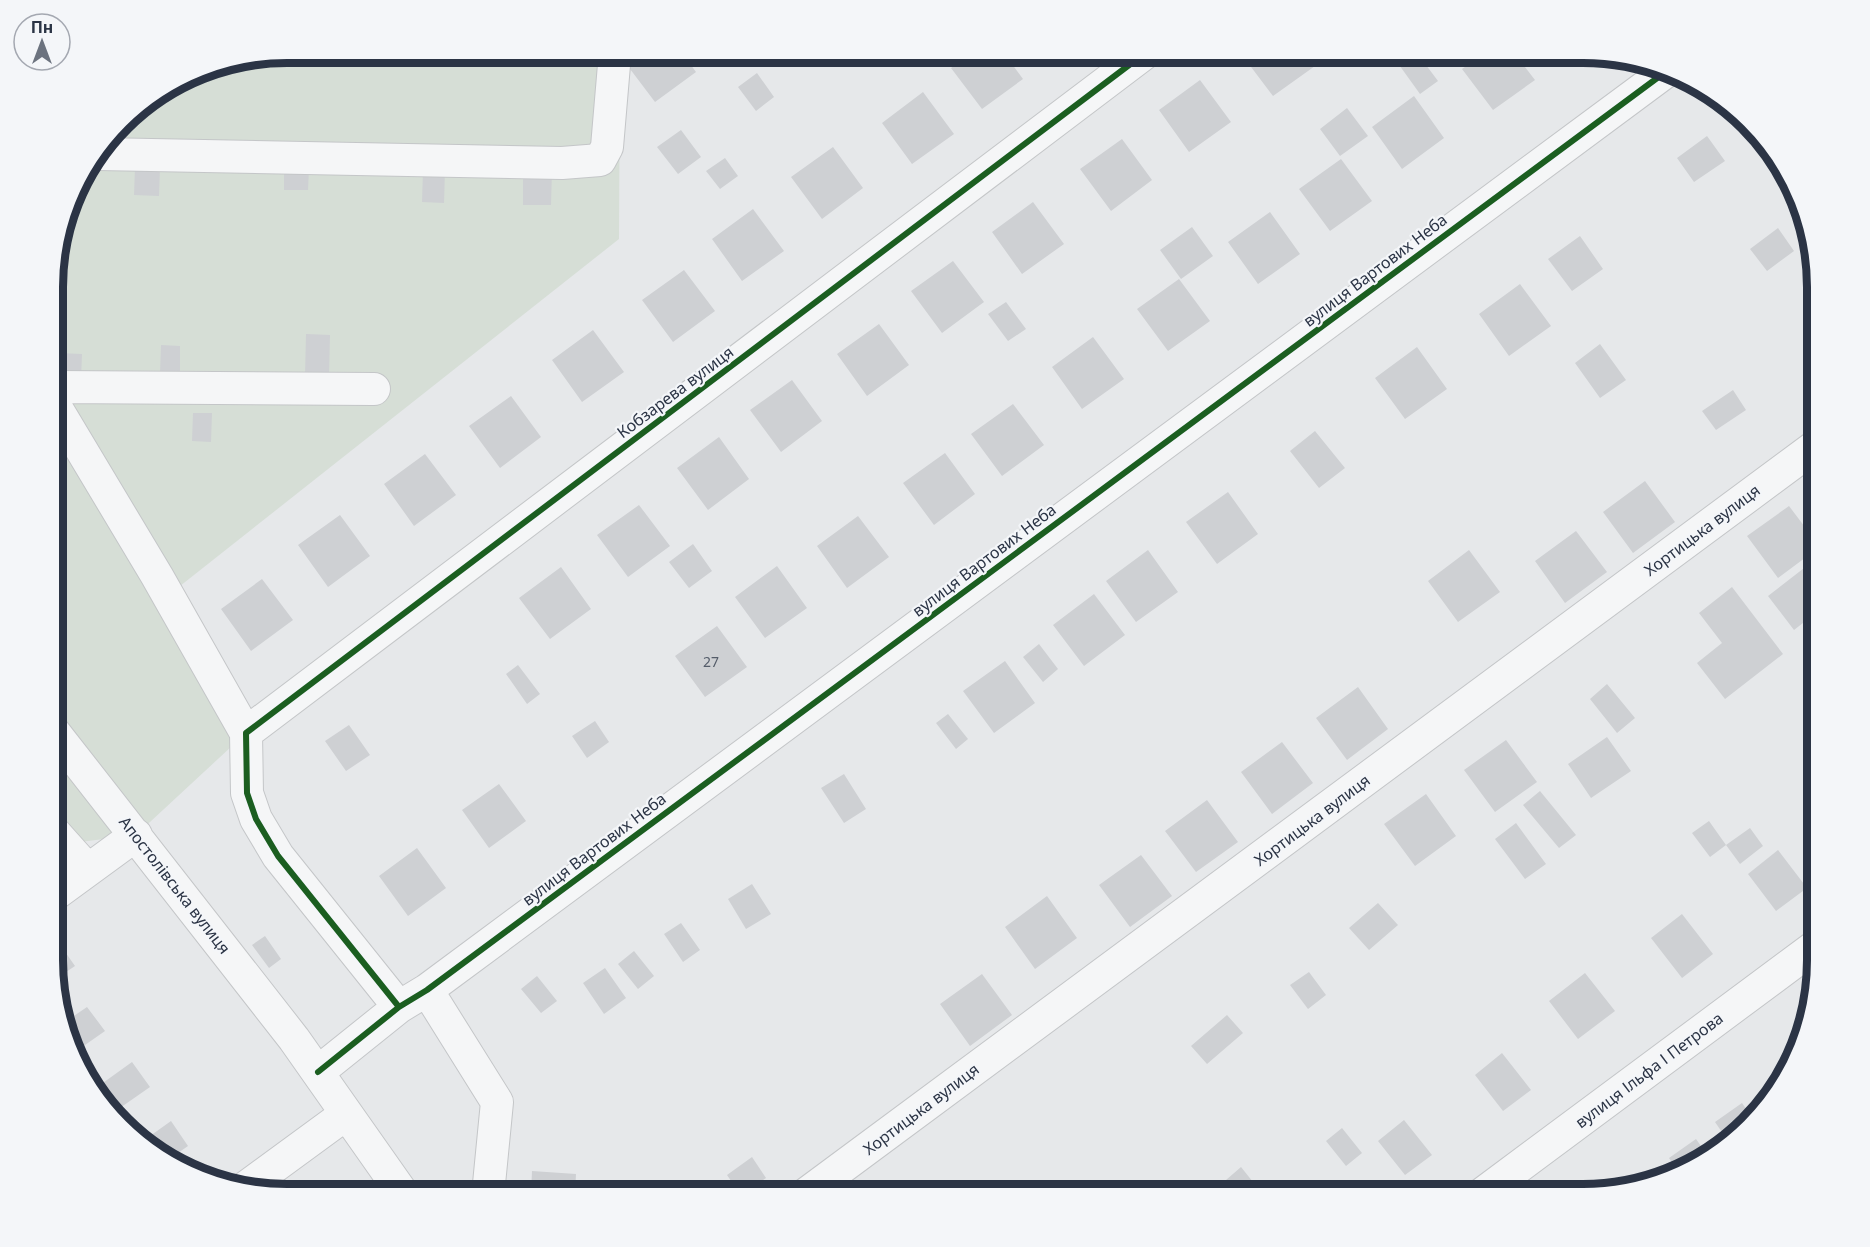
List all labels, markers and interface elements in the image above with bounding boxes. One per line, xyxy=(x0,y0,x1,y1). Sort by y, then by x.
north arrow xyxy=(12,12,72,72)
text: Пн xyxy=(31,16,53,38)
street label: вулиця Вартових Неба xyxy=(1299,209,1451,331)
street label: Кобзарева вулиця xyxy=(612,341,738,443)
street label: Хортицька вулиця xyxy=(1640,479,1764,581)
street label: вулиця Вартових Неба xyxy=(908,499,1060,621)
house number: 27 xyxy=(703,652,719,671)
street label: Хортицька вулиця xyxy=(1250,769,1374,871)
street label: вулиця Вартових Неба xyxy=(518,788,670,910)
street label: Апостолівська вулиця xyxy=(114,812,236,958)
street label: вулиця Ільфа І Петрова xyxy=(1571,1007,1727,1133)
street label: Хортицька вулиця xyxy=(859,1058,983,1160)

